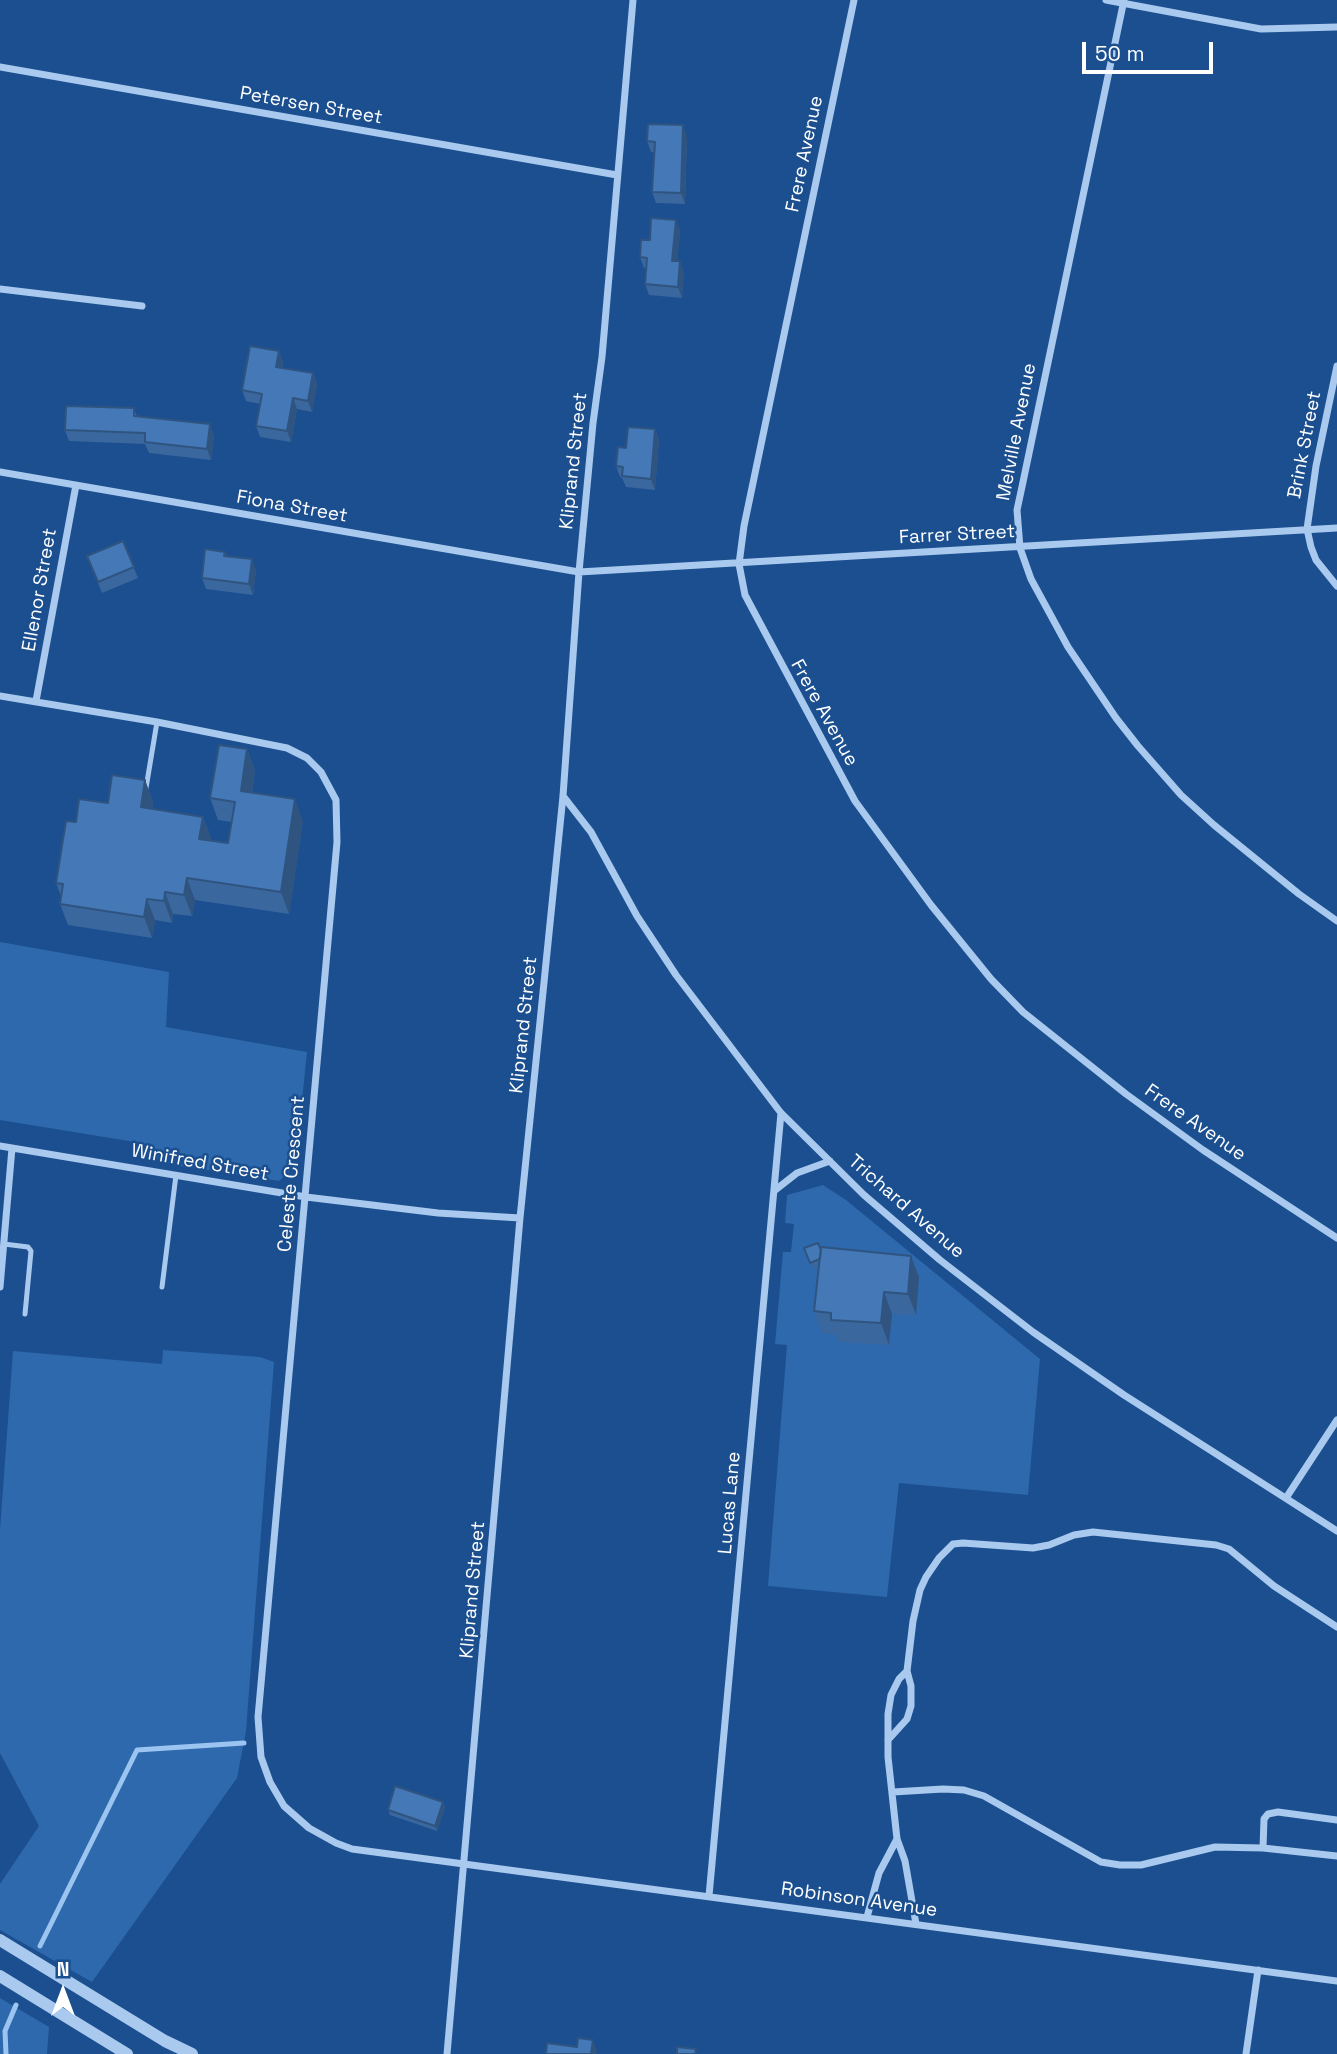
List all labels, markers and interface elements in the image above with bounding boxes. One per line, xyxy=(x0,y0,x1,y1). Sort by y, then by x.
scale bar xyxy=(1085,28,1216,72)
text: 50 m xyxy=(1095,40,1145,67)
street label: Petersen Street xyxy=(238,82,384,130)
street label: Frere Avenue xyxy=(782,94,828,214)
street label: Melville Avenue xyxy=(992,361,1042,503)
street label: Brink Street xyxy=(1283,389,1327,501)
street label: Kliprand Street xyxy=(555,391,593,531)
street label: Fiona Street xyxy=(235,486,349,528)
street label: Farrer Street xyxy=(898,521,1016,549)
street label: Ellenor Street xyxy=(18,527,62,653)
street label: Frere Avenue xyxy=(785,656,863,770)
street label: Kliprand Street xyxy=(505,955,543,1095)
street label: Frere Avenue xyxy=(1140,1080,1250,1166)
street label: Celeste Crescent xyxy=(274,1095,310,1253)
street label: Winifred Street xyxy=(129,1140,271,1186)
street label: Trichard Avenue xyxy=(843,1150,969,1264)
street label: Lucas Lane xyxy=(714,1451,746,1555)
street label: Kliprand Street xyxy=(456,1520,490,1660)
street label: Robinson Avenue xyxy=(779,1878,939,1922)
north arrow xyxy=(28,1956,98,2026)
text: N xyxy=(57,1957,69,1982)

